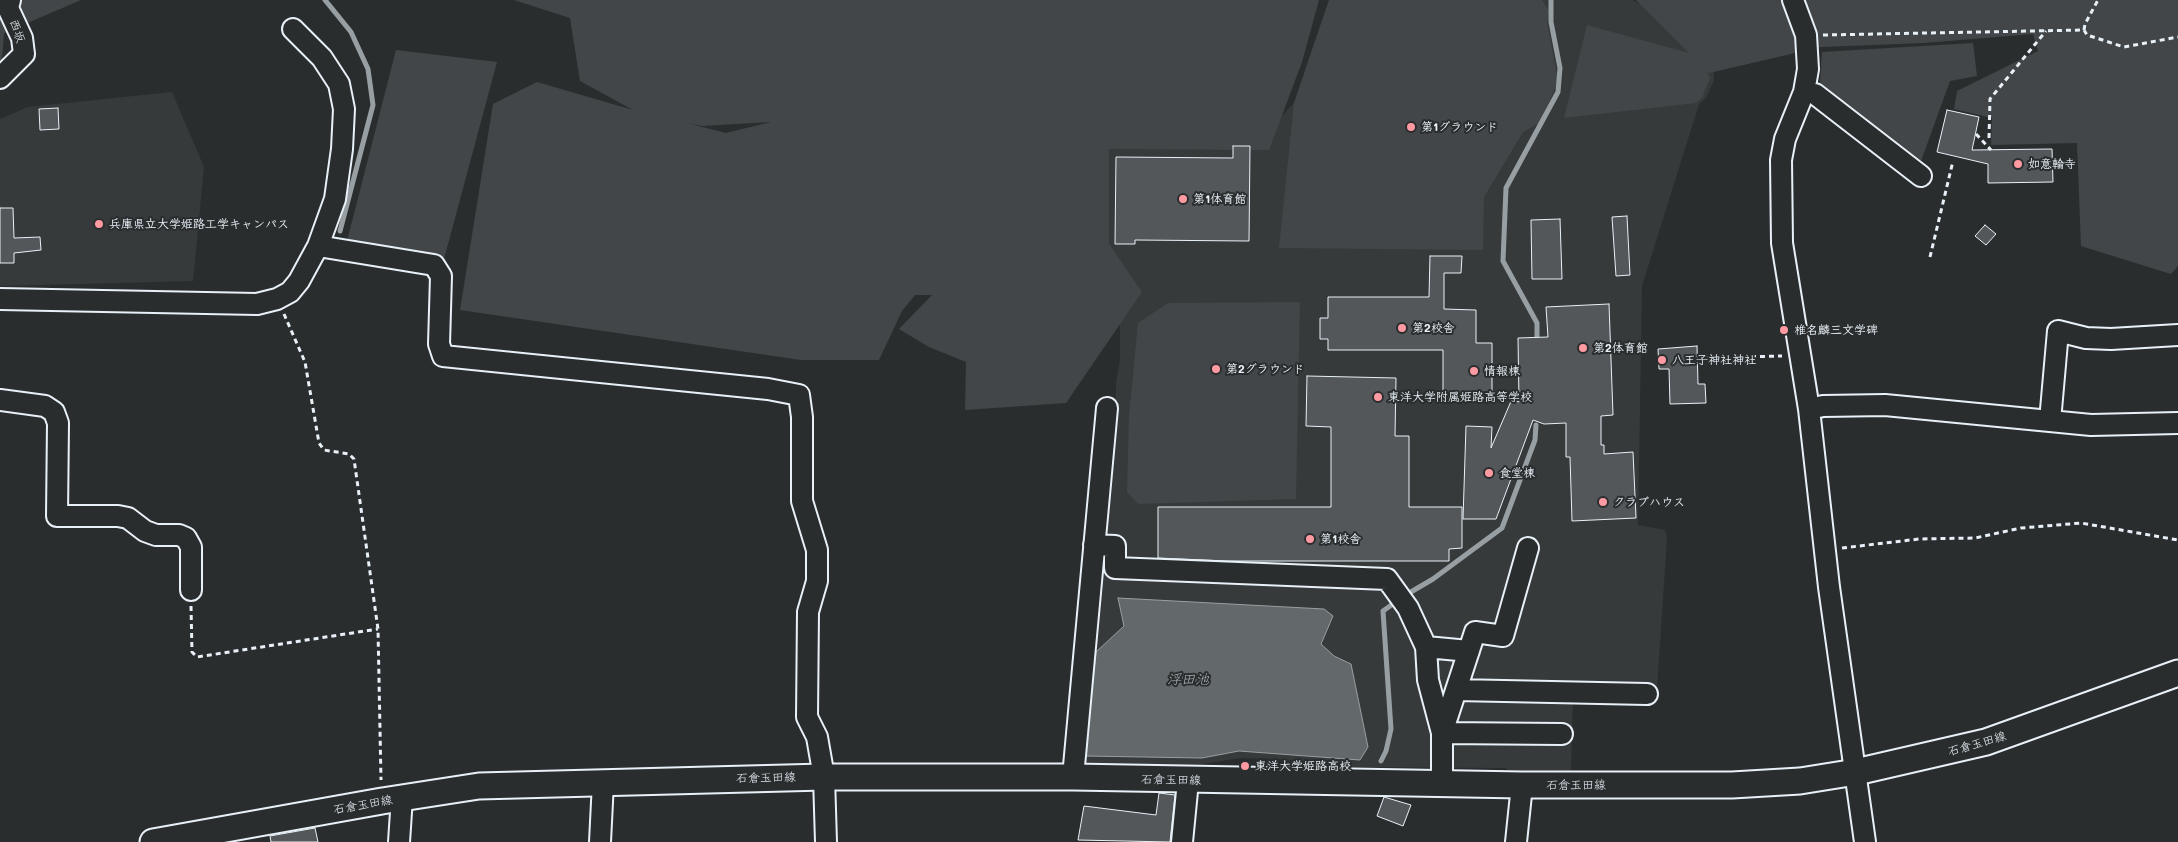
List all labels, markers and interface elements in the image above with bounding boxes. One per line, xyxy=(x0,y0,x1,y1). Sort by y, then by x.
street label: 西坂 xyxy=(6,17,28,45)
place label: 第1グラウンド xyxy=(1421,120,1498,134)
marker: 第1グラウンド xyxy=(1405,121,1417,133)
place label: 如意輪寺 xyxy=(2028,157,2076,171)
marker: 如意輪寺 xyxy=(2012,158,2024,170)
place label: 第1体育館 xyxy=(1193,192,1246,206)
marker: 第1体育館 xyxy=(1177,193,1189,205)
place label: 兵庫県立大学姫路工学キャンパス xyxy=(109,217,289,231)
marker: 兵庫県立大学姫路工学キャンパス xyxy=(93,218,105,230)
place label: 第2校舎 xyxy=(1412,321,1455,335)
marker: 第2校舎 xyxy=(1396,322,1408,334)
place label: 椎名麟三文学碑 xyxy=(1794,323,1878,337)
marker: 椎名麟三文学碑 xyxy=(1778,324,1790,336)
place label: 第2体育館 xyxy=(1593,341,1648,355)
marker: 第2体育館 xyxy=(1577,342,1589,354)
place label: 八王子神社神社 xyxy=(1672,353,1756,367)
marker: 八王子神社神社 xyxy=(1656,354,1668,366)
place label: 第2グラウンド xyxy=(1226,362,1305,376)
marker: 第2グラウンド xyxy=(1210,363,1222,375)
place label: 情報棟 xyxy=(1484,364,1520,378)
marker: 情報棟 xyxy=(1468,365,1480,377)
place label: 東洋大学附属姫路高等学校 xyxy=(1388,390,1532,404)
marker: 東洋大学附属姫路高等学校 xyxy=(1372,391,1384,403)
place label: 食堂棟 xyxy=(1499,466,1535,480)
marker: 食堂棟 xyxy=(1483,467,1495,479)
place label: クラブハウス xyxy=(1613,495,1685,509)
marker: クラブハウス xyxy=(1597,496,1609,508)
place label: 第1校舎 xyxy=(1320,532,1361,546)
marker: 第1校舎 xyxy=(1304,533,1316,545)
water label: 浮田池 xyxy=(1167,672,1209,688)
street label: 石倉玉田線 xyxy=(1946,729,2008,759)
place label: 東洋大学姫路高校 xyxy=(1255,759,1351,773)
marker: 東洋大学姫路高校 xyxy=(1239,760,1251,772)
street label: 石倉玉田線 xyxy=(736,770,796,786)
street label: 石倉玉田線 xyxy=(1141,772,1201,788)
street label: 石倉玉田線 xyxy=(1546,778,1606,792)
street label: 石倉玉田線 xyxy=(332,793,394,817)

